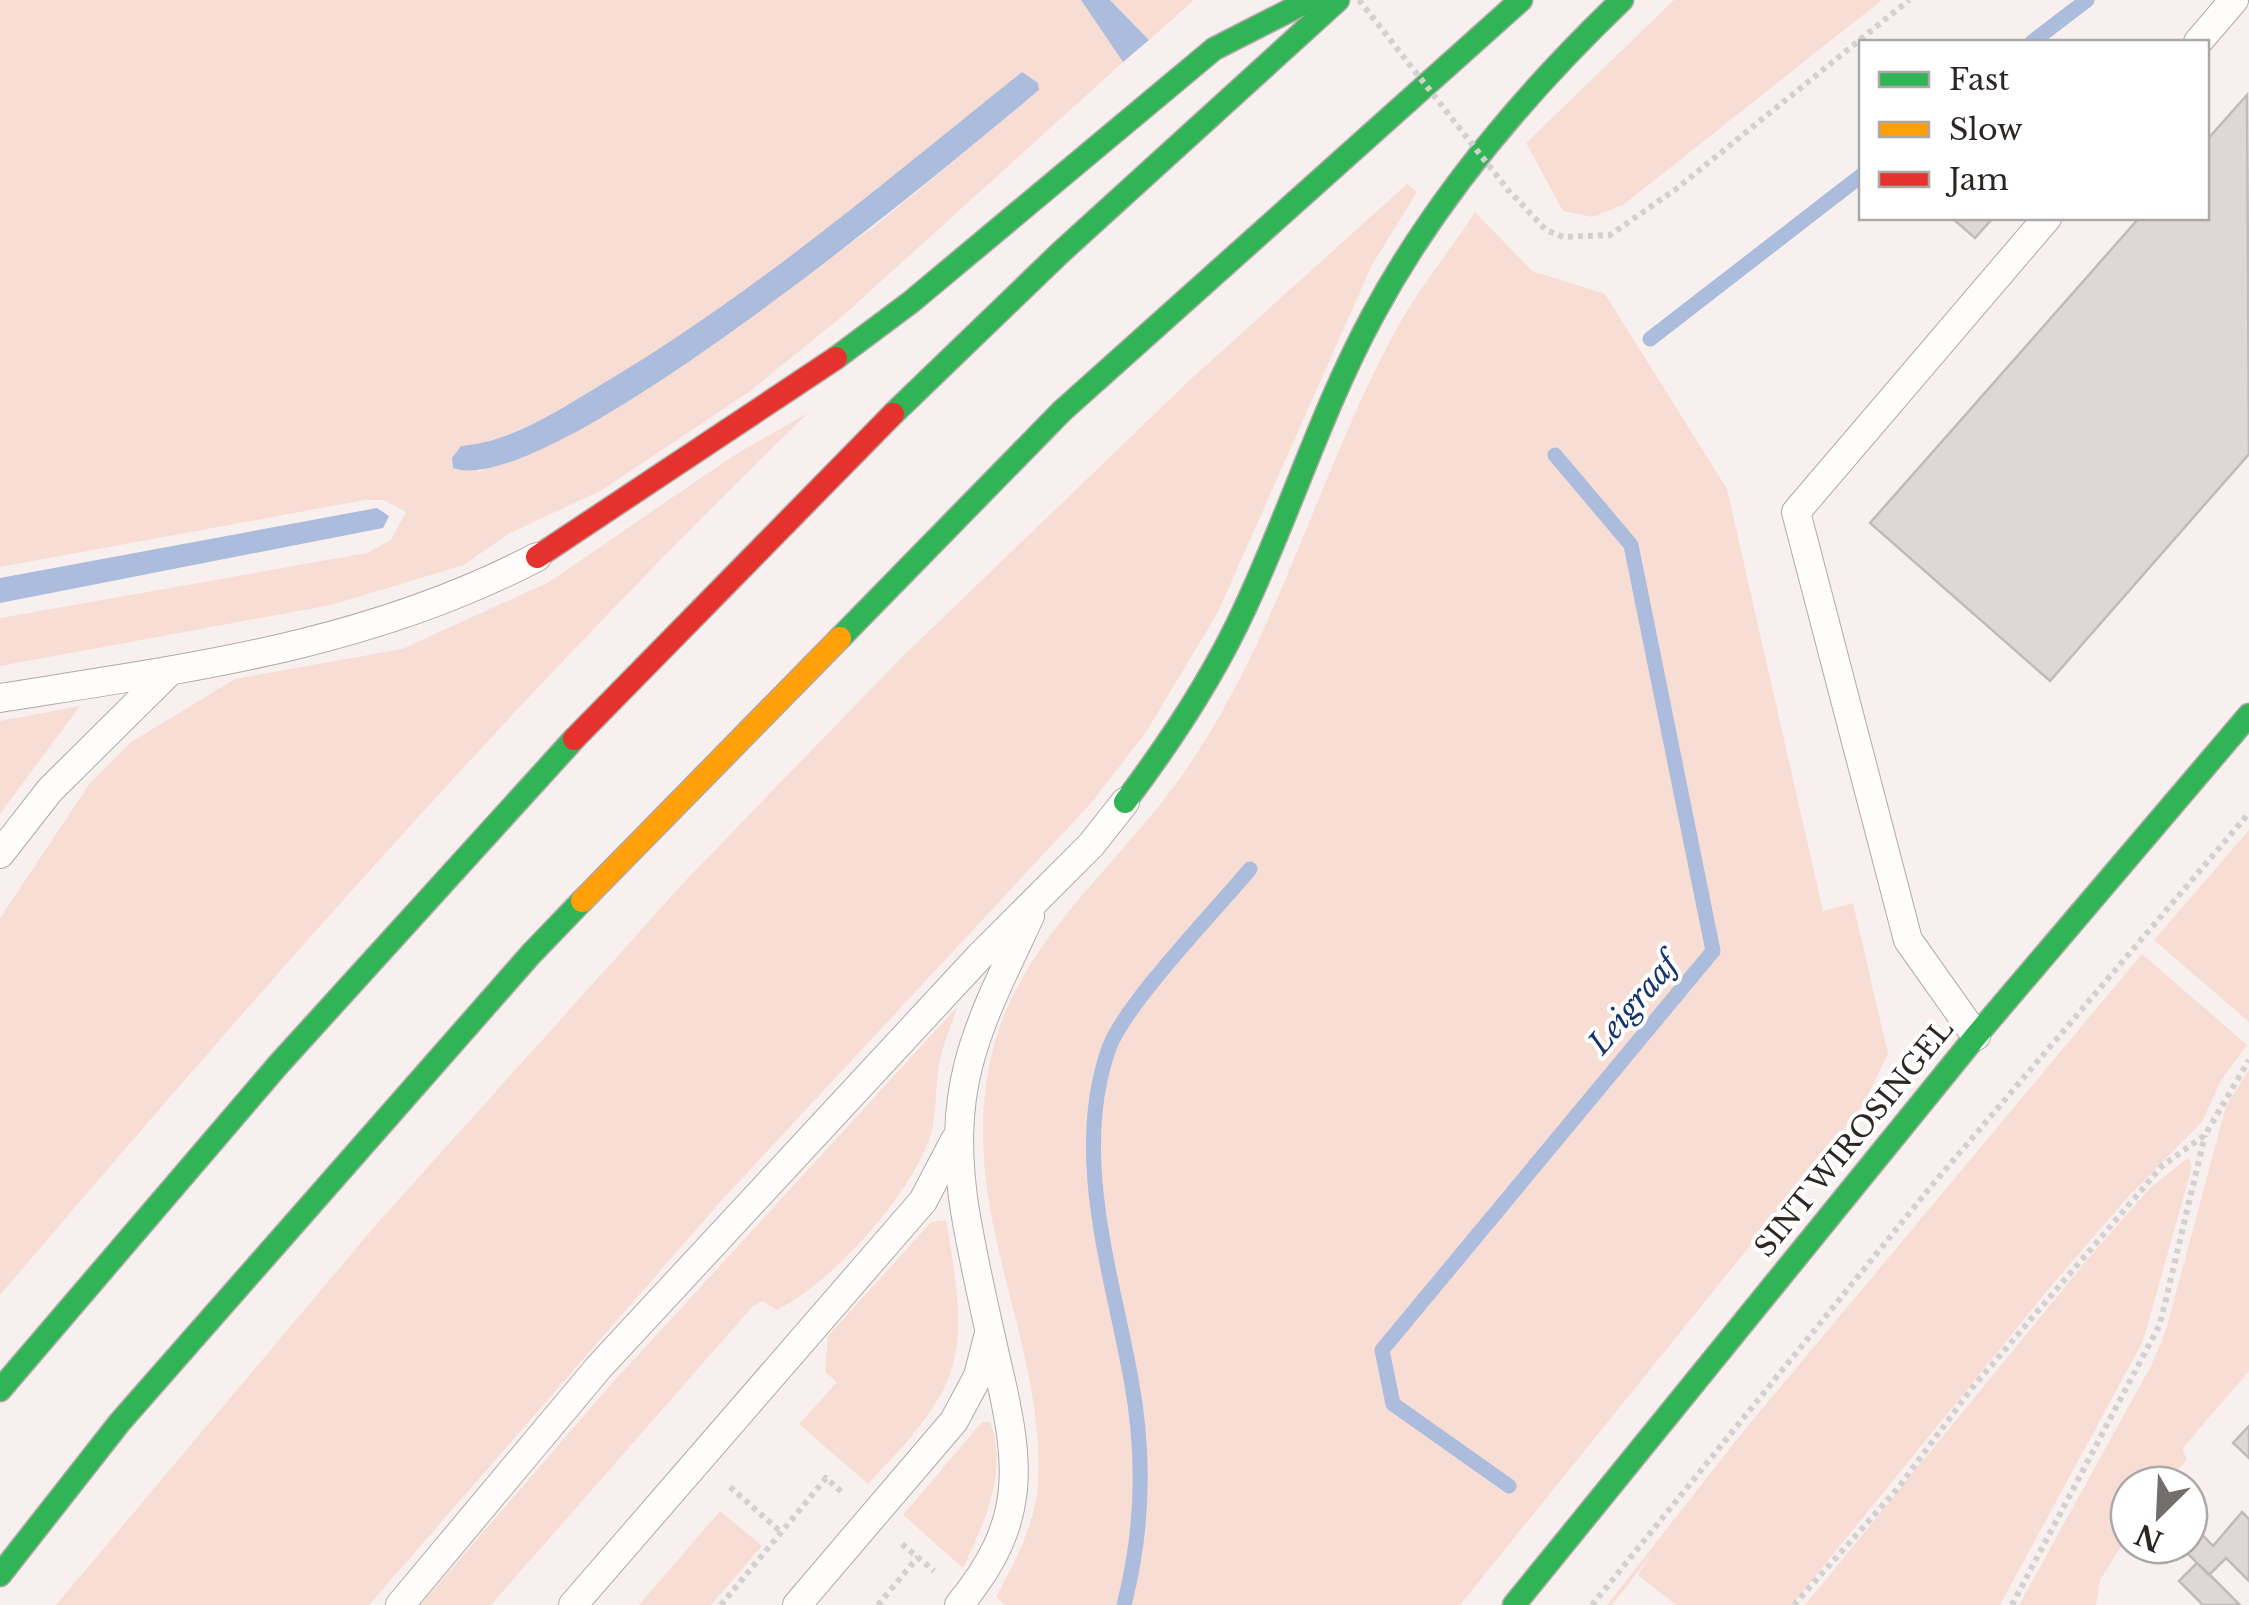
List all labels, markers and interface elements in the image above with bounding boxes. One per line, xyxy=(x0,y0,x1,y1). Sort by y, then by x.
legend xyxy=(1859,40,2209,220)
text: Fast xyxy=(1949,61,2010,98)
text: Slow xyxy=(1949,111,2023,148)
text: Jam xyxy=(1945,161,2009,198)
water label: Leigraaf xyxy=(1580,941,1690,1062)
street label: SINT WIROSINGEL xyxy=(1747,1012,1961,1264)
north arrow xyxy=(2109,1465,2209,1565)
text: N xyxy=(2130,1516,2168,1559)

